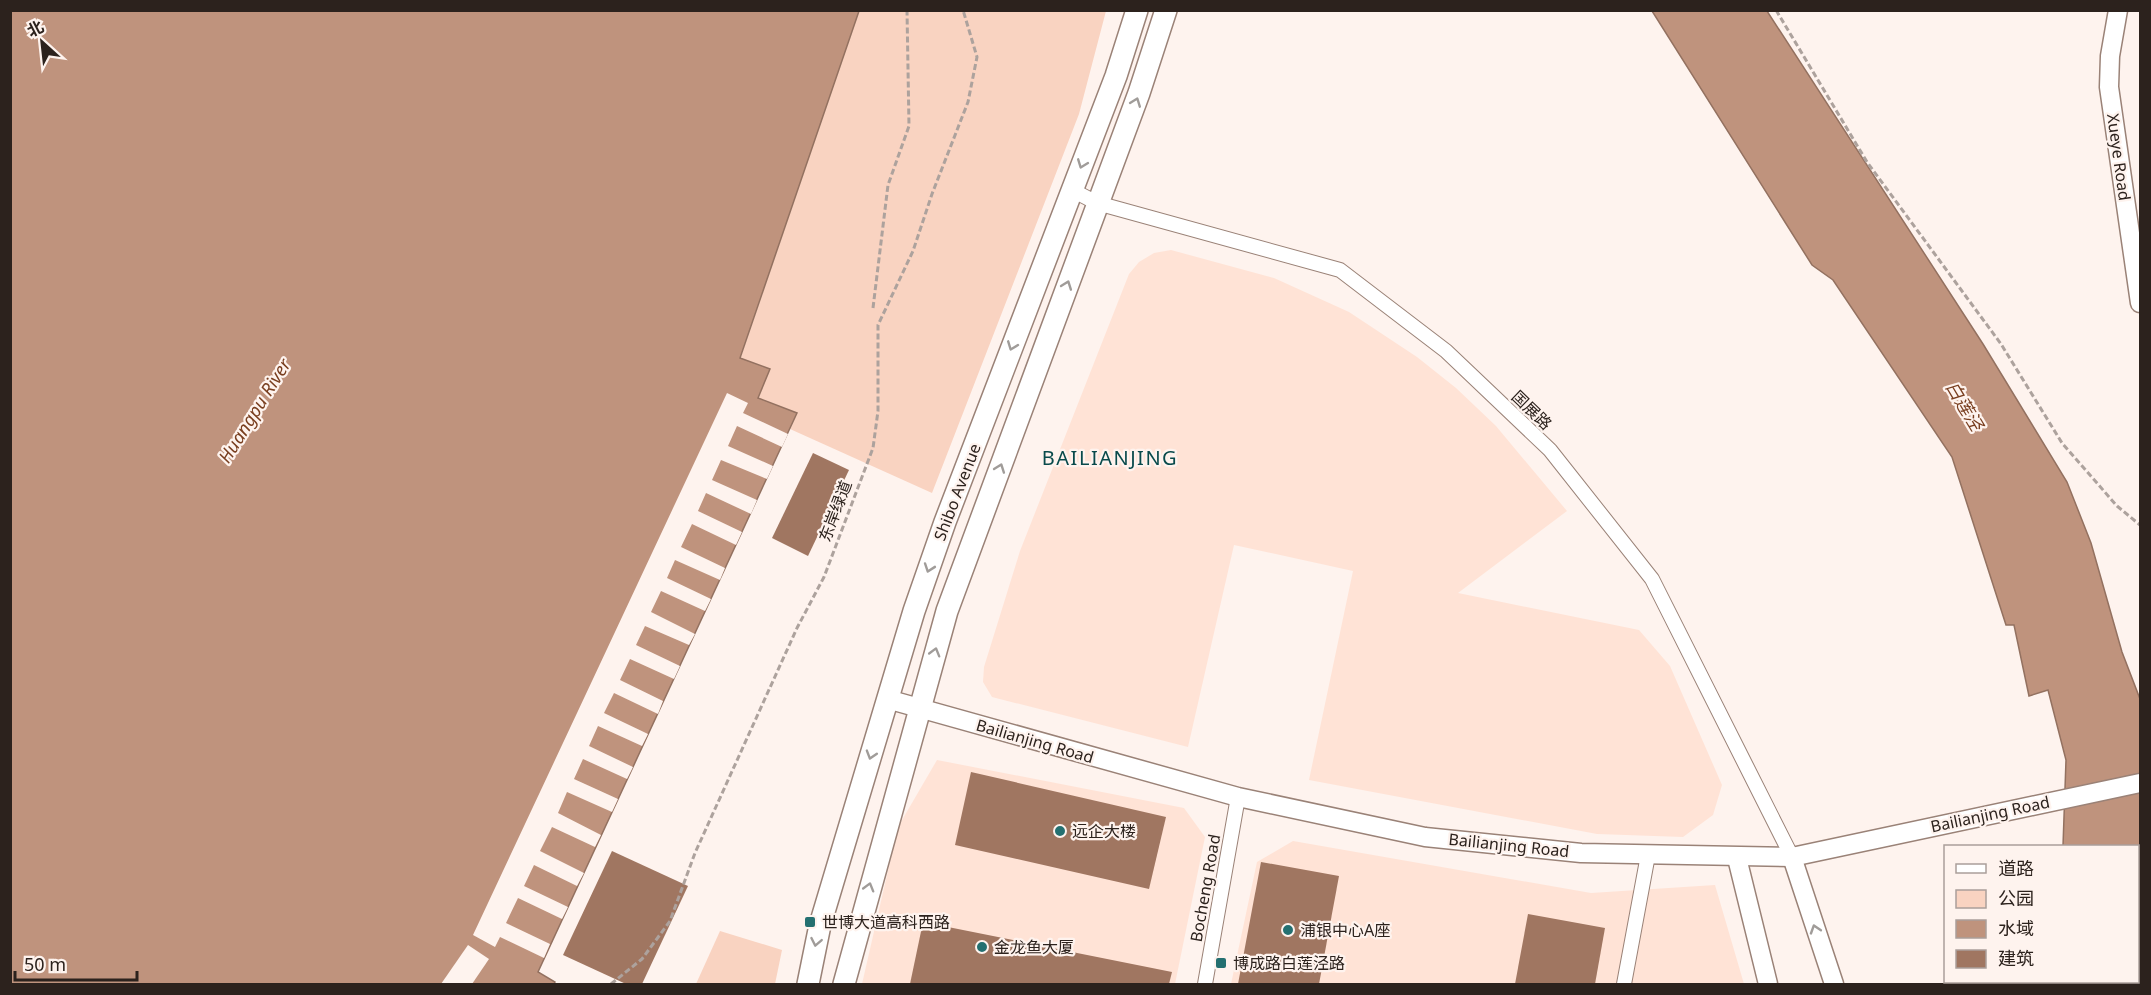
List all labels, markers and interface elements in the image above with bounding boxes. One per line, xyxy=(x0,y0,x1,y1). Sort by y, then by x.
north arrow xyxy=(12,12,72,72)
text: 北 xyxy=(23,15,47,42)
one-way arrow xyxy=(1129,97,1141,108)
street label: Xueye Road xyxy=(2102,112,2136,202)
one-way arrow xyxy=(1077,158,1089,169)
one-way arrow xyxy=(1059,280,1072,290)
one-way arrow xyxy=(1007,340,1019,351)
water label: Huangpu River xyxy=(213,353,296,467)
water label: 白莲泾 xyxy=(1941,376,1990,437)
street label: 国展路 xyxy=(1507,385,1557,435)
street label: Shibo Avenue xyxy=(928,440,986,544)
district label: BAILIANJING xyxy=(1042,444,1178,471)
one-way arrow xyxy=(992,463,1005,473)
street label: 东岸绿道 xyxy=(813,477,857,545)
one-way arrow xyxy=(923,562,936,573)
one-way arrow xyxy=(928,647,941,657)
street label: Bailianjing Road xyxy=(974,714,1096,768)
one-way arrow xyxy=(866,749,878,760)
street label: Bailianjing Road xyxy=(1928,791,2052,837)
place label: 远企大楼 xyxy=(1072,820,1136,842)
marker: 远企大楼 xyxy=(1053,824,1067,838)
street label: Bailianjing Road xyxy=(1448,828,1570,862)
street label: Bocheng Road xyxy=(1185,832,1225,944)
legend xyxy=(1944,845,2139,983)
text: 道路 xyxy=(1998,856,2034,880)
one-way arrow xyxy=(862,882,874,893)
text: 公园 xyxy=(1998,886,2034,910)
place label: 世博大道高科西路 xyxy=(822,911,950,933)
marker: 世博大道高科西路 xyxy=(803,915,817,929)
text: 水域 xyxy=(1998,916,2034,940)
place label: 浦银中心A座 xyxy=(1300,919,1390,941)
marker: 浦银中心A座 xyxy=(1281,923,1295,937)
one-way arrow xyxy=(1810,924,1823,935)
place label: 金龙鱼大厦 xyxy=(994,936,1074,958)
one-way arrow xyxy=(811,938,823,947)
marker: 金龙鱼大厦 xyxy=(975,940,989,954)
scale bar xyxy=(15,944,136,982)
text: 建筑 xyxy=(1998,946,2034,970)
text: 50 m xyxy=(24,952,66,976)
place label: 博成路白莲泾路 xyxy=(1233,952,1345,974)
marker: 博成路白莲泾路 xyxy=(1214,956,1228,970)

